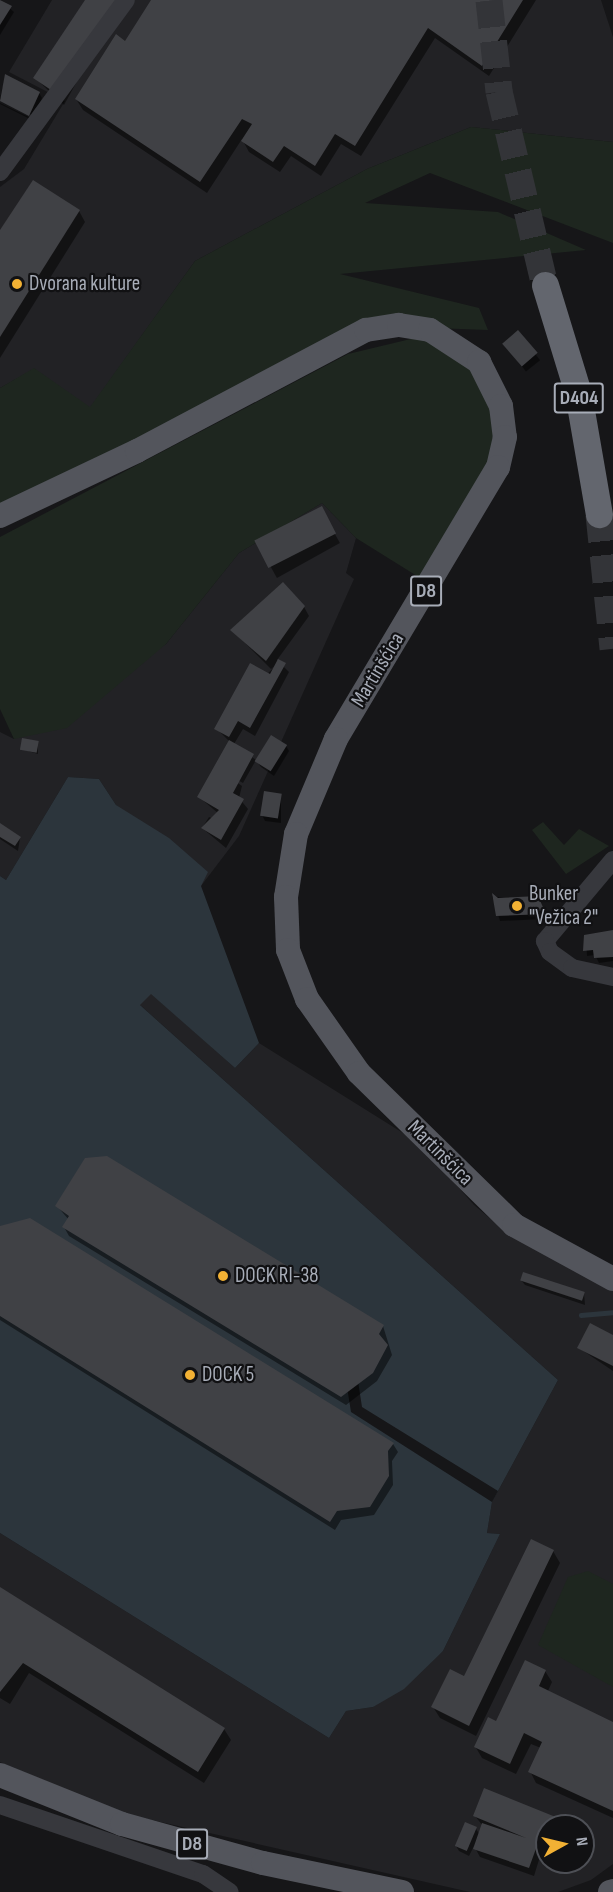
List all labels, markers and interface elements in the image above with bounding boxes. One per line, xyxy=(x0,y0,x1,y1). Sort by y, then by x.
place label: Dvorana kulture xyxy=(29,271,140,297)
marker: Dvorana kulture xyxy=(10,277,24,291)
road number: D404 xyxy=(554,381,604,415)
road number: D8 xyxy=(410,574,442,608)
street label: Martinšćica xyxy=(346,628,410,712)
place label: Bunker "Vežica 2" xyxy=(529,881,598,931)
marker: Bunker "Vežica 2" xyxy=(510,899,524,913)
street label: Martinšćica xyxy=(402,1115,478,1191)
place label: DOCK RI-38 xyxy=(235,1263,318,1289)
marker: DOCK RI-38 xyxy=(216,1269,230,1283)
place label: DOCK 5 xyxy=(202,1362,254,1388)
marker: DOCK 5 xyxy=(183,1368,197,1382)
north arrow xyxy=(535,1814,595,1874)
road number: D8 xyxy=(176,1827,208,1861)
text: N xyxy=(571,1836,591,1847)

